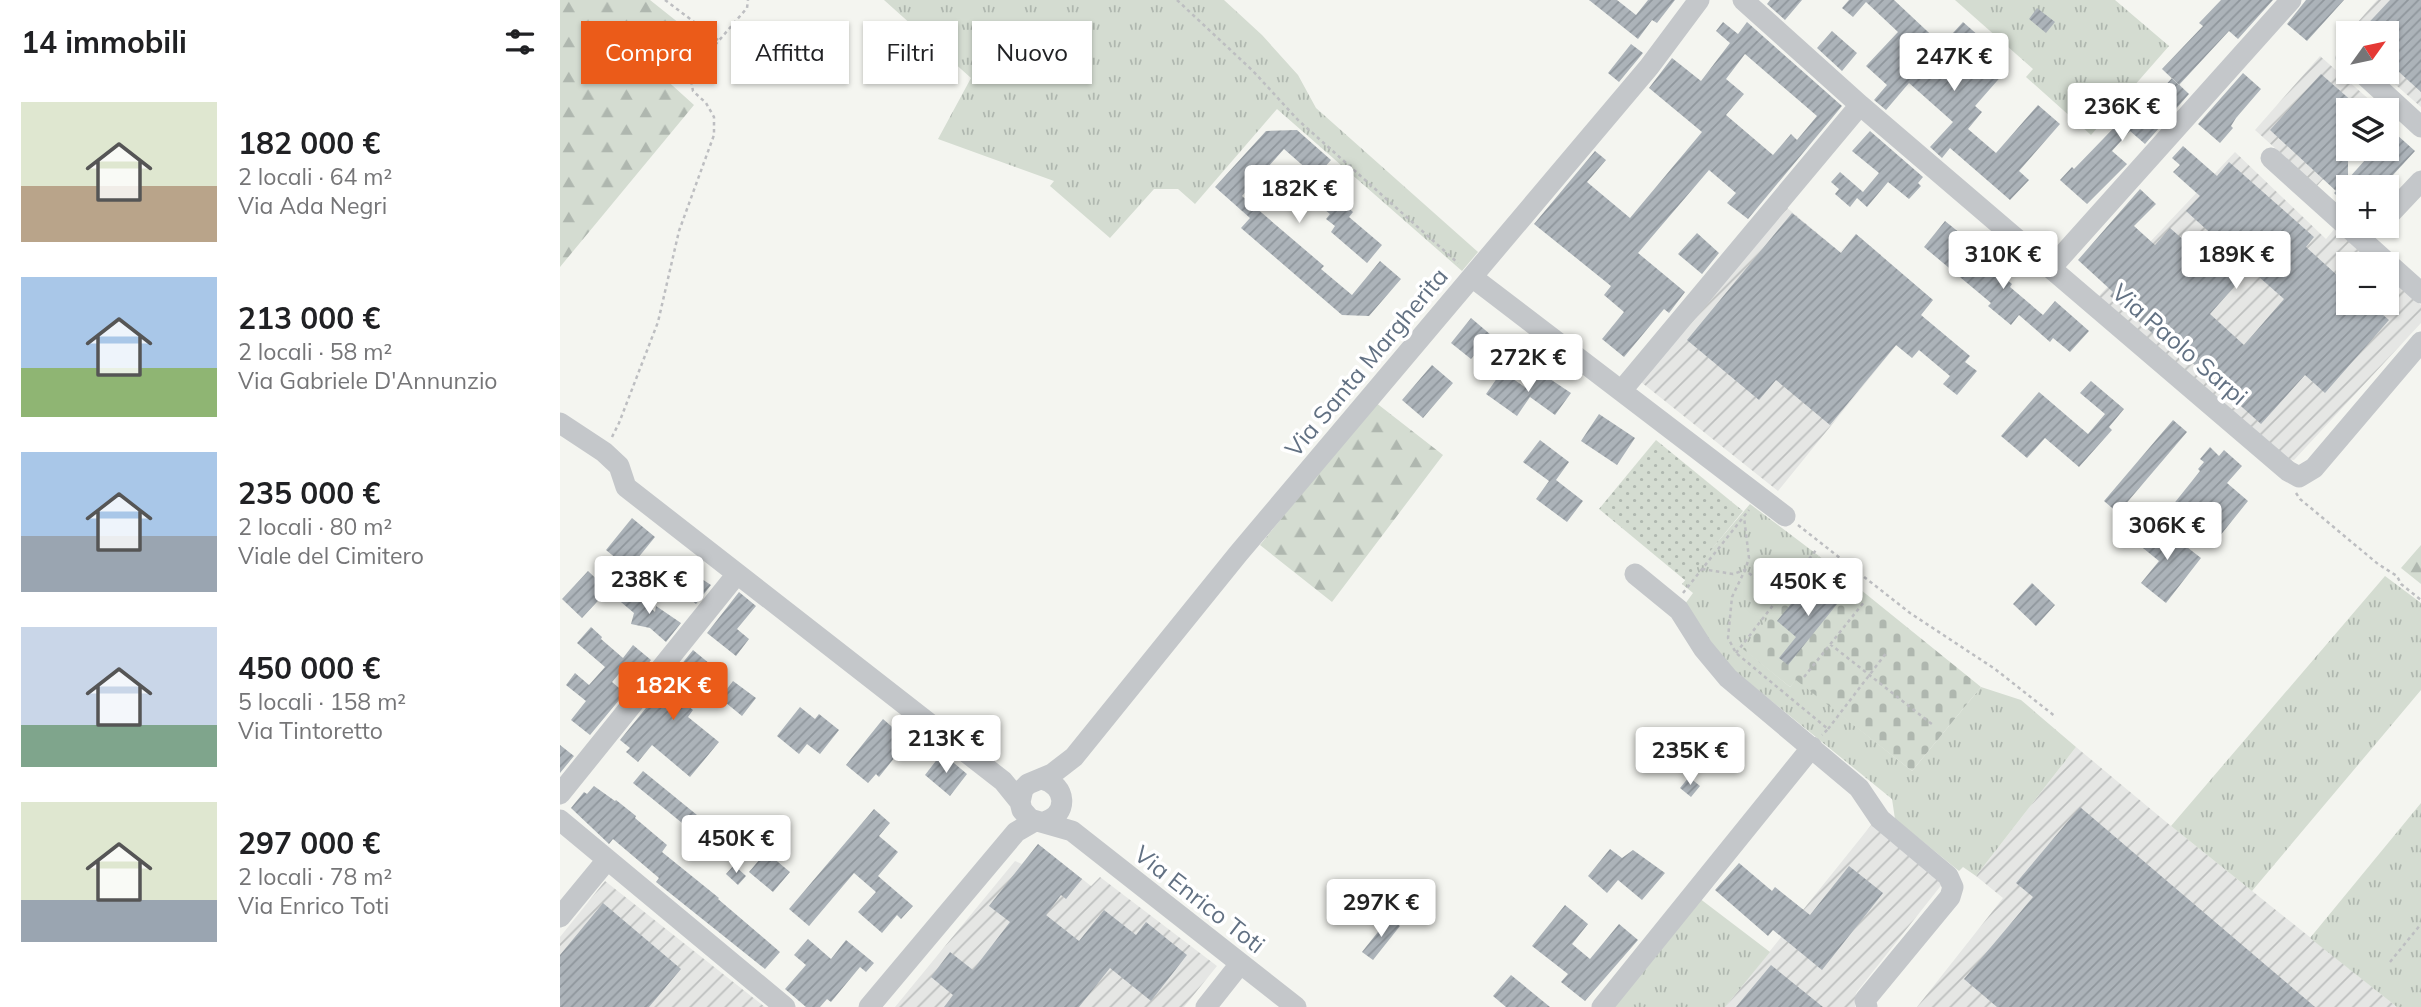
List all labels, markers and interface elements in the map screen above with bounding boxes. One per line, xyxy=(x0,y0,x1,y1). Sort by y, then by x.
chip: Compra xyxy=(581,21,717,84)
chip: Affitta xyxy=(731,21,849,84)
chip: Filtri xyxy=(863,21,958,84)
chip: Nuovo xyxy=(972,21,1092,84)
north arrow xyxy=(2336,21,2399,84)
map controls xyxy=(2336,21,2399,315)
text: 14 immobili xyxy=(21,23,187,61)
icon: filters xyxy=(501,23,539,61)
pin: 247K € xyxy=(1897,34,2011,93)
text: 247K € xyxy=(1916,41,1992,70)
pin: 236K € xyxy=(2065,83,2179,143)
text: 236K € xyxy=(2084,91,2160,120)
button: layers xyxy=(2336,98,2399,161)
text: 182 000 € xyxy=(238,124,380,162)
icon: home xyxy=(77,130,161,214)
text: 2 locali · 64 m² xyxy=(238,162,392,191)
pin: 182K € xyxy=(1242,166,1356,225)
text: 182K € xyxy=(1261,173,1337,202)
button: + xyxy=(2336,175,2399,238)
text: Via Ada Negri xyxy=(238,191,387,220)
pin: 310K € xyxy=(1946,232,2060,291)
pin: 189K € xyxy=(2179,232,2293,291)
text: 310K € xyxy=(1965,239,2041,268)
text: 189K € xyxy=(2198,239,2274,268)
button: − xyxy=(2336,252,2399,315)
street label: Via Santa Margherita xyxy=(1278,261,1454,463)
street label: Via Paolo Sarpi xyxy=(2106,277,2254,411)
text: 213 000 € xyxy=(238,299,380,337)
icon: home xyxy=(77,305,161,389)
pin: 272K € xyxy=(1471,334,1585,394)
text: 2 locali · 58 m² xyxy=(238,337,392,366)
text: 272K € xyxy=(1490,342,1566,371)
text: Via Gabriele D'Annunzio xyxy=(238,366,498,395)
text: 235 000 € xyxy=(238,474,380,512)
icon: home xyxy=(77,480,161,564)
pin: 306K € xyxy=(2110,503,2224,562)
text: 306K € xyxy=(2129,510,2205,539)
text: 2 locali · 80 m² xyxy=(238,512,392,541)
text: Viale del Cimitero xyxy=(238,541,424,570)
pin: 238K € xyxy=(592,556,706,616)
pin: 450K € xyxy=(1751,558,1865,618)
text: 238K € xyxy=(611,564,687,593)
text: 450K € xyxy=(1770,566,1846,595)
text: 450 000 € xyxy=(238,649,380,687)
icon: home xyxy=(77,655,161,739)
pin: 182K € xyxy=(616,662,730,722)
text: 182K € xyxy=(635,670,711,699)
text: 5 locali · 158 m² xyxy=(238,687,406,716)
text: Via Tintoretto xyxy=(238,716,383,745)
pin: 213K € xyxy=(889,716,1003,775)
text: 213K € xyxy=(908,723,984,752)
pin: 235K € xyxy=(1633,728,1747,787)
text: 235K € xyxy=(1652,735,1728,764)
pin: 450K € xyxy=(679,816,793,875)
text: 450K € xyxy=(698,823,774,852)
text: 297 000 € xyxy=(238,824,380,862)
icon: home xyxy=(77,830,161,914)
street label: Via Enrico Toti xyxy=(1129,839,1271,959)
text: 2 locali · 78 m² xyxy=(238,862,392,891)
pin: 297K € xyxy=(1324,880,1438,939)
text: 297K € xyxy=(1343,887,1419,916)
text: Via Enrico Toti xyxy=(238,891,389,920)

